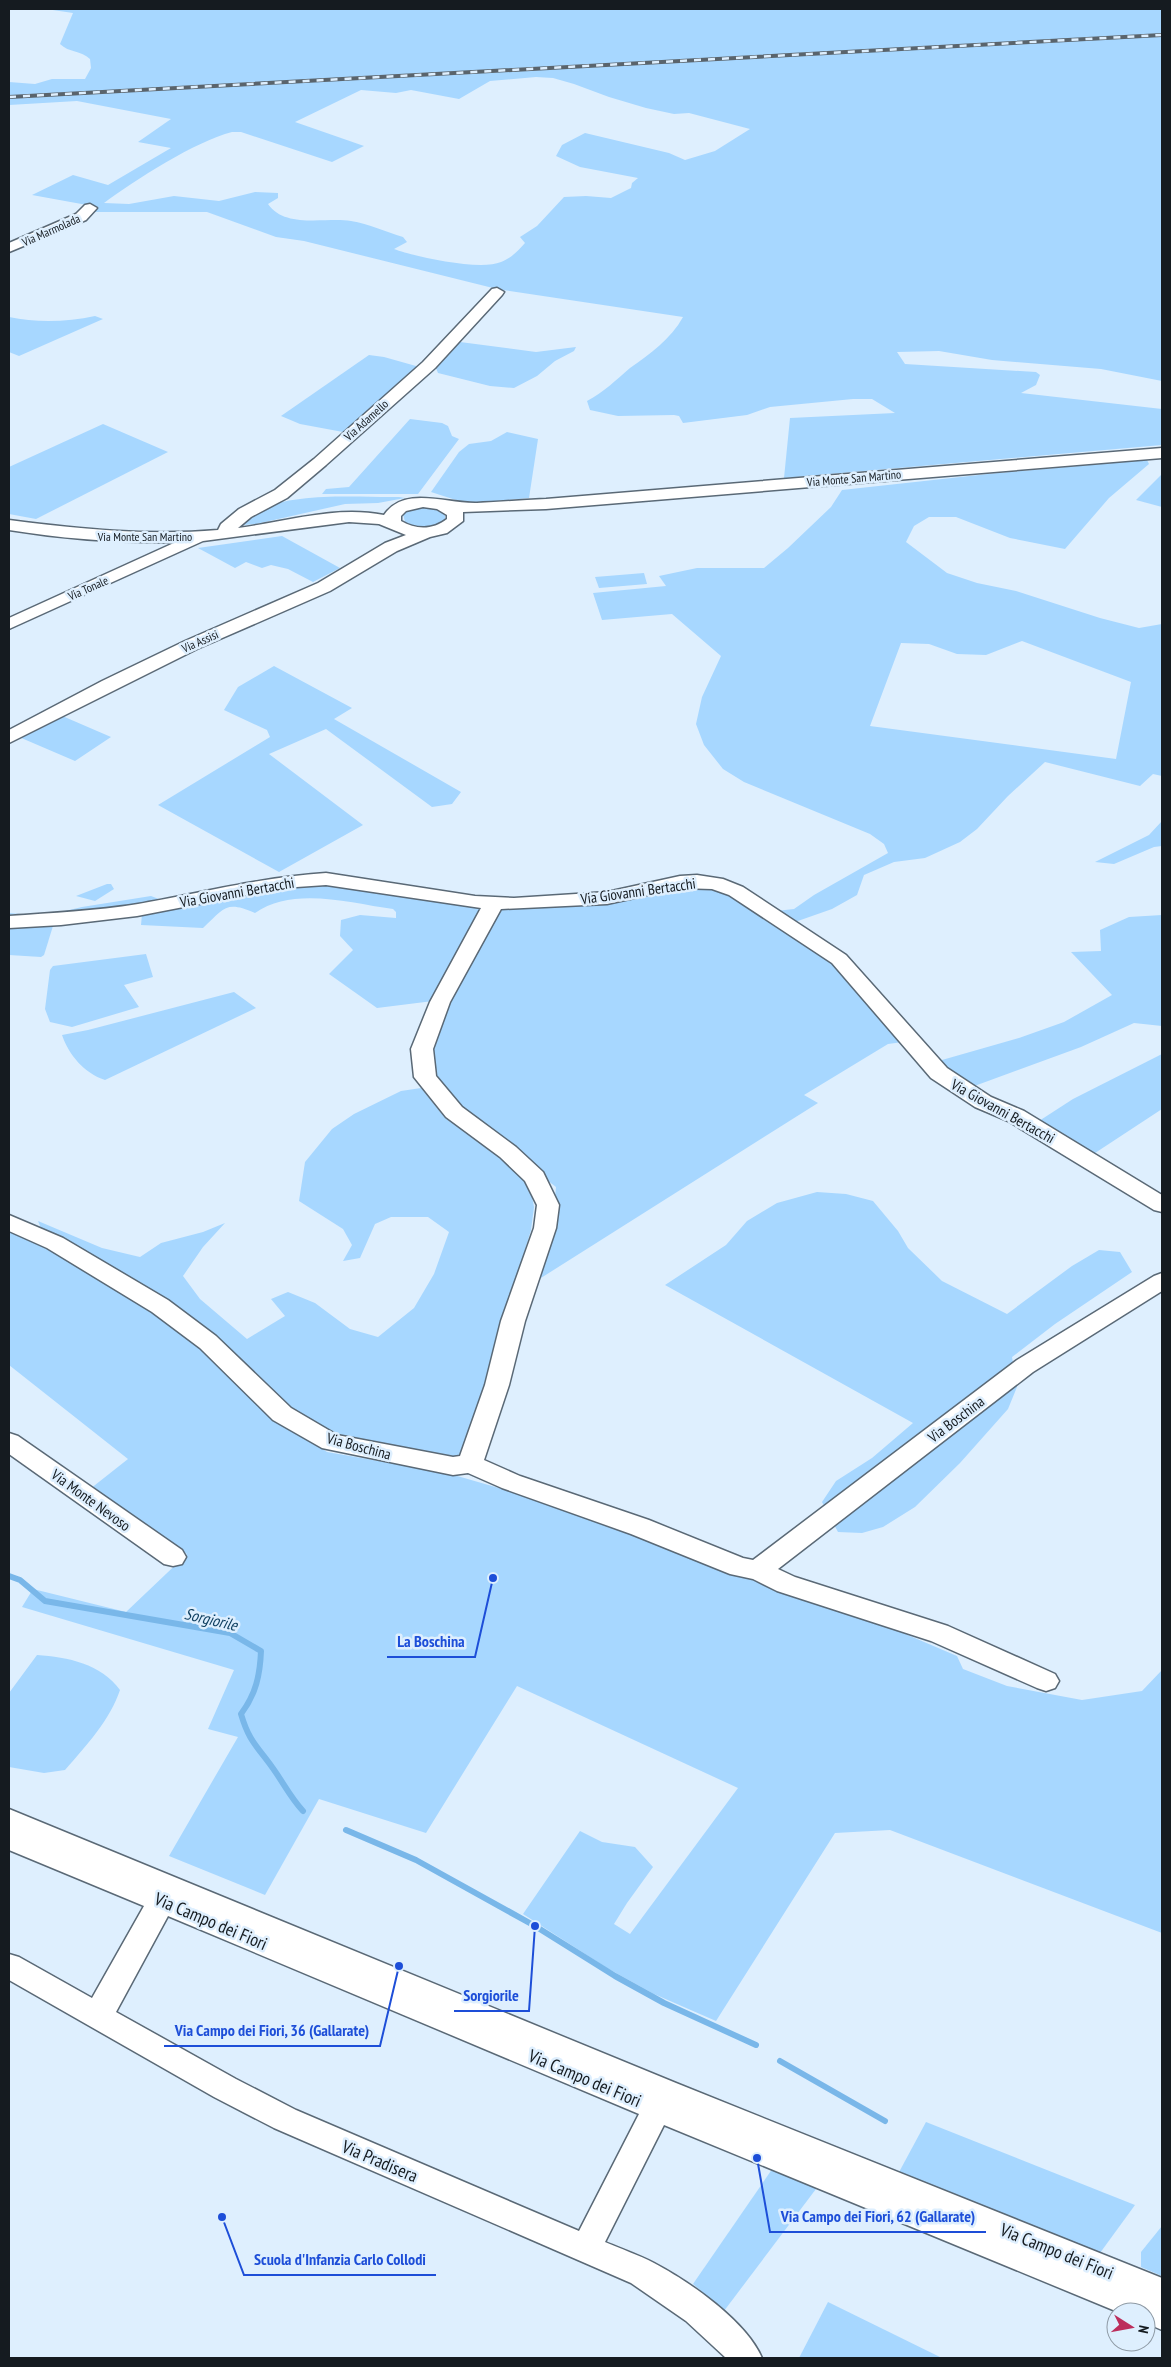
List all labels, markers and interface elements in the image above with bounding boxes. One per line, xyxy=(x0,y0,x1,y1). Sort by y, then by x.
street label: Via Marmolada xyxy=(19,210,82,250)
street label: Via Adamello xyxy=(340,396,391,444)
street label: Via Monte San Martino xyxy=(805,466,902,490)
street label: Via Monte San Martino xyxy=(97,529,192,544)
street label: Via Tonale xyxy=(65,573,110,604)
street label: Via Assisi xyxy=(179,626,221,656)
street label: Via Giovanni Bertacchi xyxy=(177,873,296,912)
street label: Via Giovanni Bertacchi xyxy=(578,874,697,909)
street label: Via Giovanni Bertacchi xyxy=(947,1074,1058,1147)
street label: Via Boschina xyxy=(923,1392,988,1447)
street label: Via Boschina xyxy=(324,1428,393,1464)
street label: Via Monte Nevoso xyxy=(47,1464,134,1535)
water label: Sorgiorile xyxy=(183,1603,241,1635)
callout: La Boschina xyxy=(387,1626,475,1657)
text: La Boschina xyxy=(397,1631,465,1651)
street label: Via Campo dei Fiori xyxy=(150,1886,271,1955)
callout: Sorgiorile xyxy=(454,1980,529,2011)
text: Sorgiorile xyxy=(463,1985,519,2005)
callout: Via Campo dei Fiori, 36 (Gallarate) xyxy=(164,2015,380,2046)
text: Via Campo dei Fiori, 36 (Gallarate) xyxy=(174,2020,369,2040)
street label: Via Campo dei Fiori xyxy=(524,2043,645,2112)
street label: Via Pradisera xyxy=(338,2134,421,2187)
callout: Via Campo dei Fiori, 62 (Gallarate) xyxy=(770,2201,986,2232)
text: Via Campo dei Fiori, 62 (Gallarate) xyxy=(780,2206,975,2226)
street label: Via Campo dei Fiori xyxy=(996,2217,1117,2284)
callout: Scuola d'Infanzia Carlo Collodi xyxy=(244,2244,436,2275)
text: Scuola d'Infanzia Carlo Collodi xyxy=(254,2249,426,2269)
north arrow xyxy=(1106,2302,1156,2352)
text: N xyxy=(1134,2324,1153,2335)

